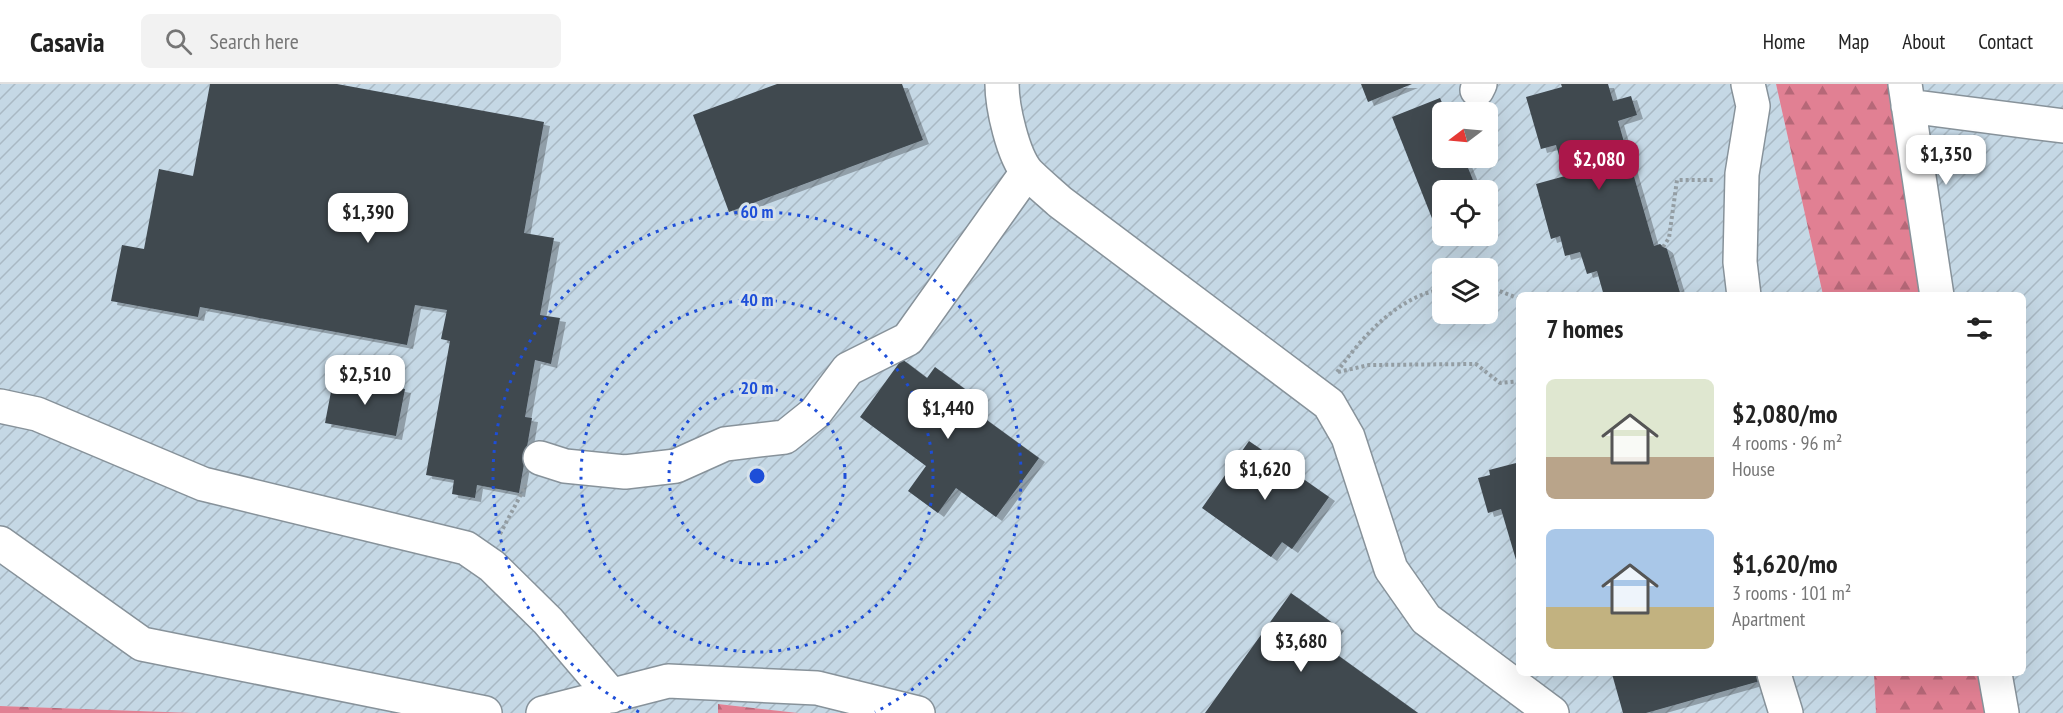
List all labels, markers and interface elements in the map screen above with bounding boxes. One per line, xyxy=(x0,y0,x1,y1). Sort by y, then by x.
search box xyxy=(141,14,561,68)
text: Casavia xyxy=(30,23,105,60)
icon: search xyxy=(162,25,195,58)
text: Search here xyxy=(210,27,299,55)
text: Home xyxy=(1763,28,1805,55)
text: Map xyxy=(1838,28,1869,55)
text: About xyxy=(1902,28,1945,55)
text: Contact xyxy=(1978,28,2033,55)
north arrow xyxy=(1432,102,1498,168)
map controls xyxy=(1432,102,1498,324)
pin: $1,350 xyxy=(1897,135,1995,186)
pin: $2,080 xyxy=(1550,140,1648,191)
text: $1,350 xyxy=(1920,141,1972,167)
text: $2,080 xyxy=(1573,146,1625,172)
button: locate xyxy=(1432,180,1498,246)
pin: $1,390 xyxy=(319,193,417,244)
text: $1,390 xyxy=(342,199,394,225)
text: 60 m xyxy=(741,200,773,223)
button: layers xyxy=(1432,258,1498,324)
text: 40 m xyxy=(741,288,773,311)
text: 7 homes xyxy=(1546,312,1623,345)
icon: filters xyxy=(1963,312,1996,345)
pin: $2,510 xyxy=(316,355,414,406)
text: $2,510 xyxy=(339,361,391,387)
text: 20 m xyxy=(741,376,773,399)
pin: $1,440 xyxy=(899,389,997,440)
text: $1,440 xyxy=(922,395,974,421)
text: $2,080/mo xyxy=(1732,397,1838,430)
icon: home xyxy=(1594,403,1666,475)
text: 4 rooms · 96 m² xyxy=(1732,430,1842,456)
pin: $1,620 xyxy=(1216,450,1314,501)
text: $1,620 xyxy=(1239,456,1291,482)
text: House xyxy=(1732,456,1775,482)
centre of rings xyxy=(747,466,767,486)
text: $1,620/mo xyxy=(1732,547,1838,580)
icon: home xyxy=(1594,553,1666,625)
text: 3 rooms · 101 m² xyxy=(1732,580,1851,606)
text: Apartment xyxy=(1732,606,1805,632)
pin: $3,680 xyxy=(1252,622,1350,673)
text: $3,680 xyxy=(1275,628,1327,654)

